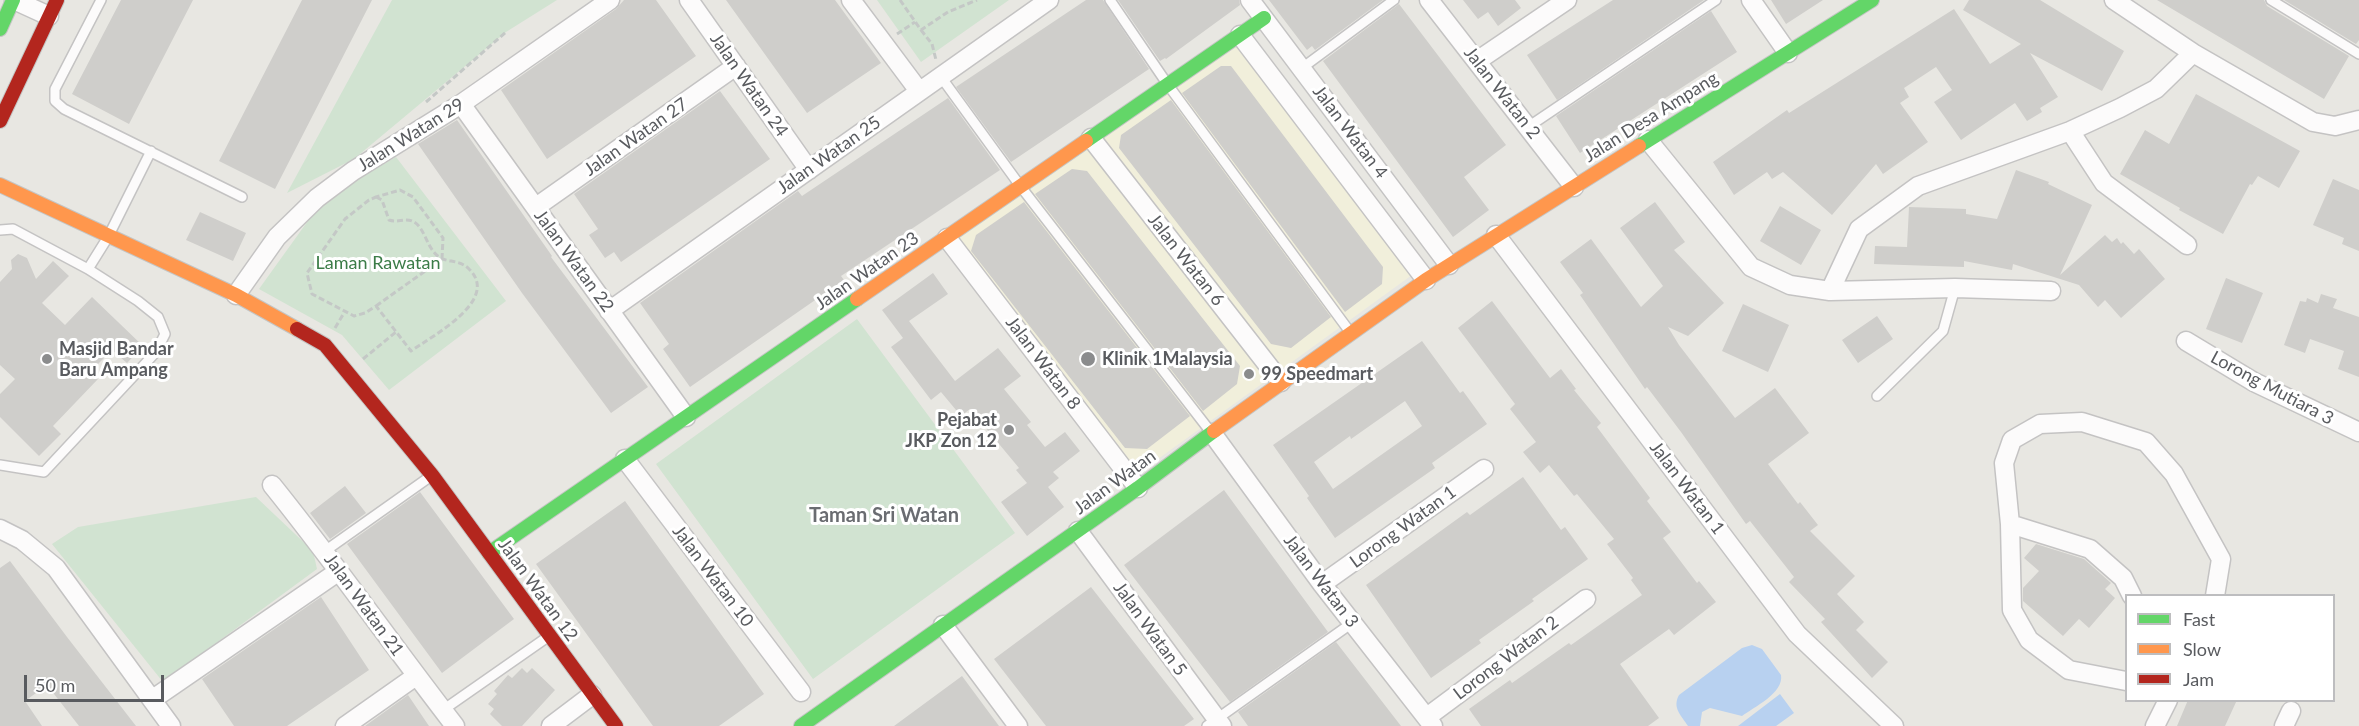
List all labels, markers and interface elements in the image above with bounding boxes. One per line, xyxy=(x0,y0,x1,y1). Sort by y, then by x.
street label: Jalan Watan 24 xyxy=(705,29,793,141)
street label: Jalan Watan 2 xyxy=(1459,43,1545,143)
street label: Jalan Desa Ampang xyxy=(1580,67,1722,167)
street label: Jalan Watan 4 xyxy=(1308,81,1392,183)
street label: Jalan Watan 27 xyxy=(580,93,692,181)
street label: Jalan Watan 29 xyxy=(354,94,468,176)
street label: Jalan Watan 25 xyxy=(773,111,885,199)
street label: Jalan Watan 22 xyxy=(530,206,618,316)
street label: Jalan Watan 6 xyxy=(1143,210,1229,310)
street label: Jalan Watan 23 xyxy=(811,227,923,315)
park label: Laman Rawatan xyxy=(316,252,440,274)
street label: Jalan Watan 8 xyxy=(1001,312,1085,414)
place label: Masjid Bandar Baru Ampang xyxy=(59,338,174,380)
street label: Lorong Mutiara 3 xyxy=(2207,346,2337,430)
place label: Klinik 1Malaysia xyxy=(1102,348,1233,370)
marker: Klinik 1Malaysia xyxy=(1079,350,1097,368)
marker: Masjid Bandar Baru Ampang xyxy=(40,352,54,366)
place label: 99 Speedmart xyxy=(1261,363,1373,385)
marker: 99 Speedmart xyxy=(1242,367,1256,381)
place label: Pejabat JKP Zon 12 xyxy=(905,409,997,452)
marker: Pejabat JKP Zon 12 xyxy=(1002,423,1016,437)
street label: Jalan Watan 1 xyxy=(1645,437,1729,539)
street label: Jalan Watan xyxy=(1070,445,1160,519)
street label: Lorong Watan 1 xyxy=(1346,481,1460,573)
district label: Taman Sri Watan xyxy=(809,504,959,528)
street label: Jalan Watan 10 xyxy=(668,521,758,631)
street label: Jalan Watan 3 xyxy=(1279,530,1363,632)
street label: Jalan Watan 12 xyxy=(494,535,582,645)
street label: Jalan Watan 21 xyxy=(320,550,408,660)
street label: Jalan Watan 5 xyxy=(1109,578,1191,680)
legend xyxy=(2125,594,2335,702)
text: Fast xyxy=(2183,608,2215,630)
street label: Lorong Watan 2 xyxy=(1449,611,1563,705)
text: Slow xyxy=(2183,638,2221,660)
scale bar xyxy=(27,663,166,701)
text: Jam xyxy=(2183,668,2214,690)
text: 50 m xyxy=(35,674,75,696)

